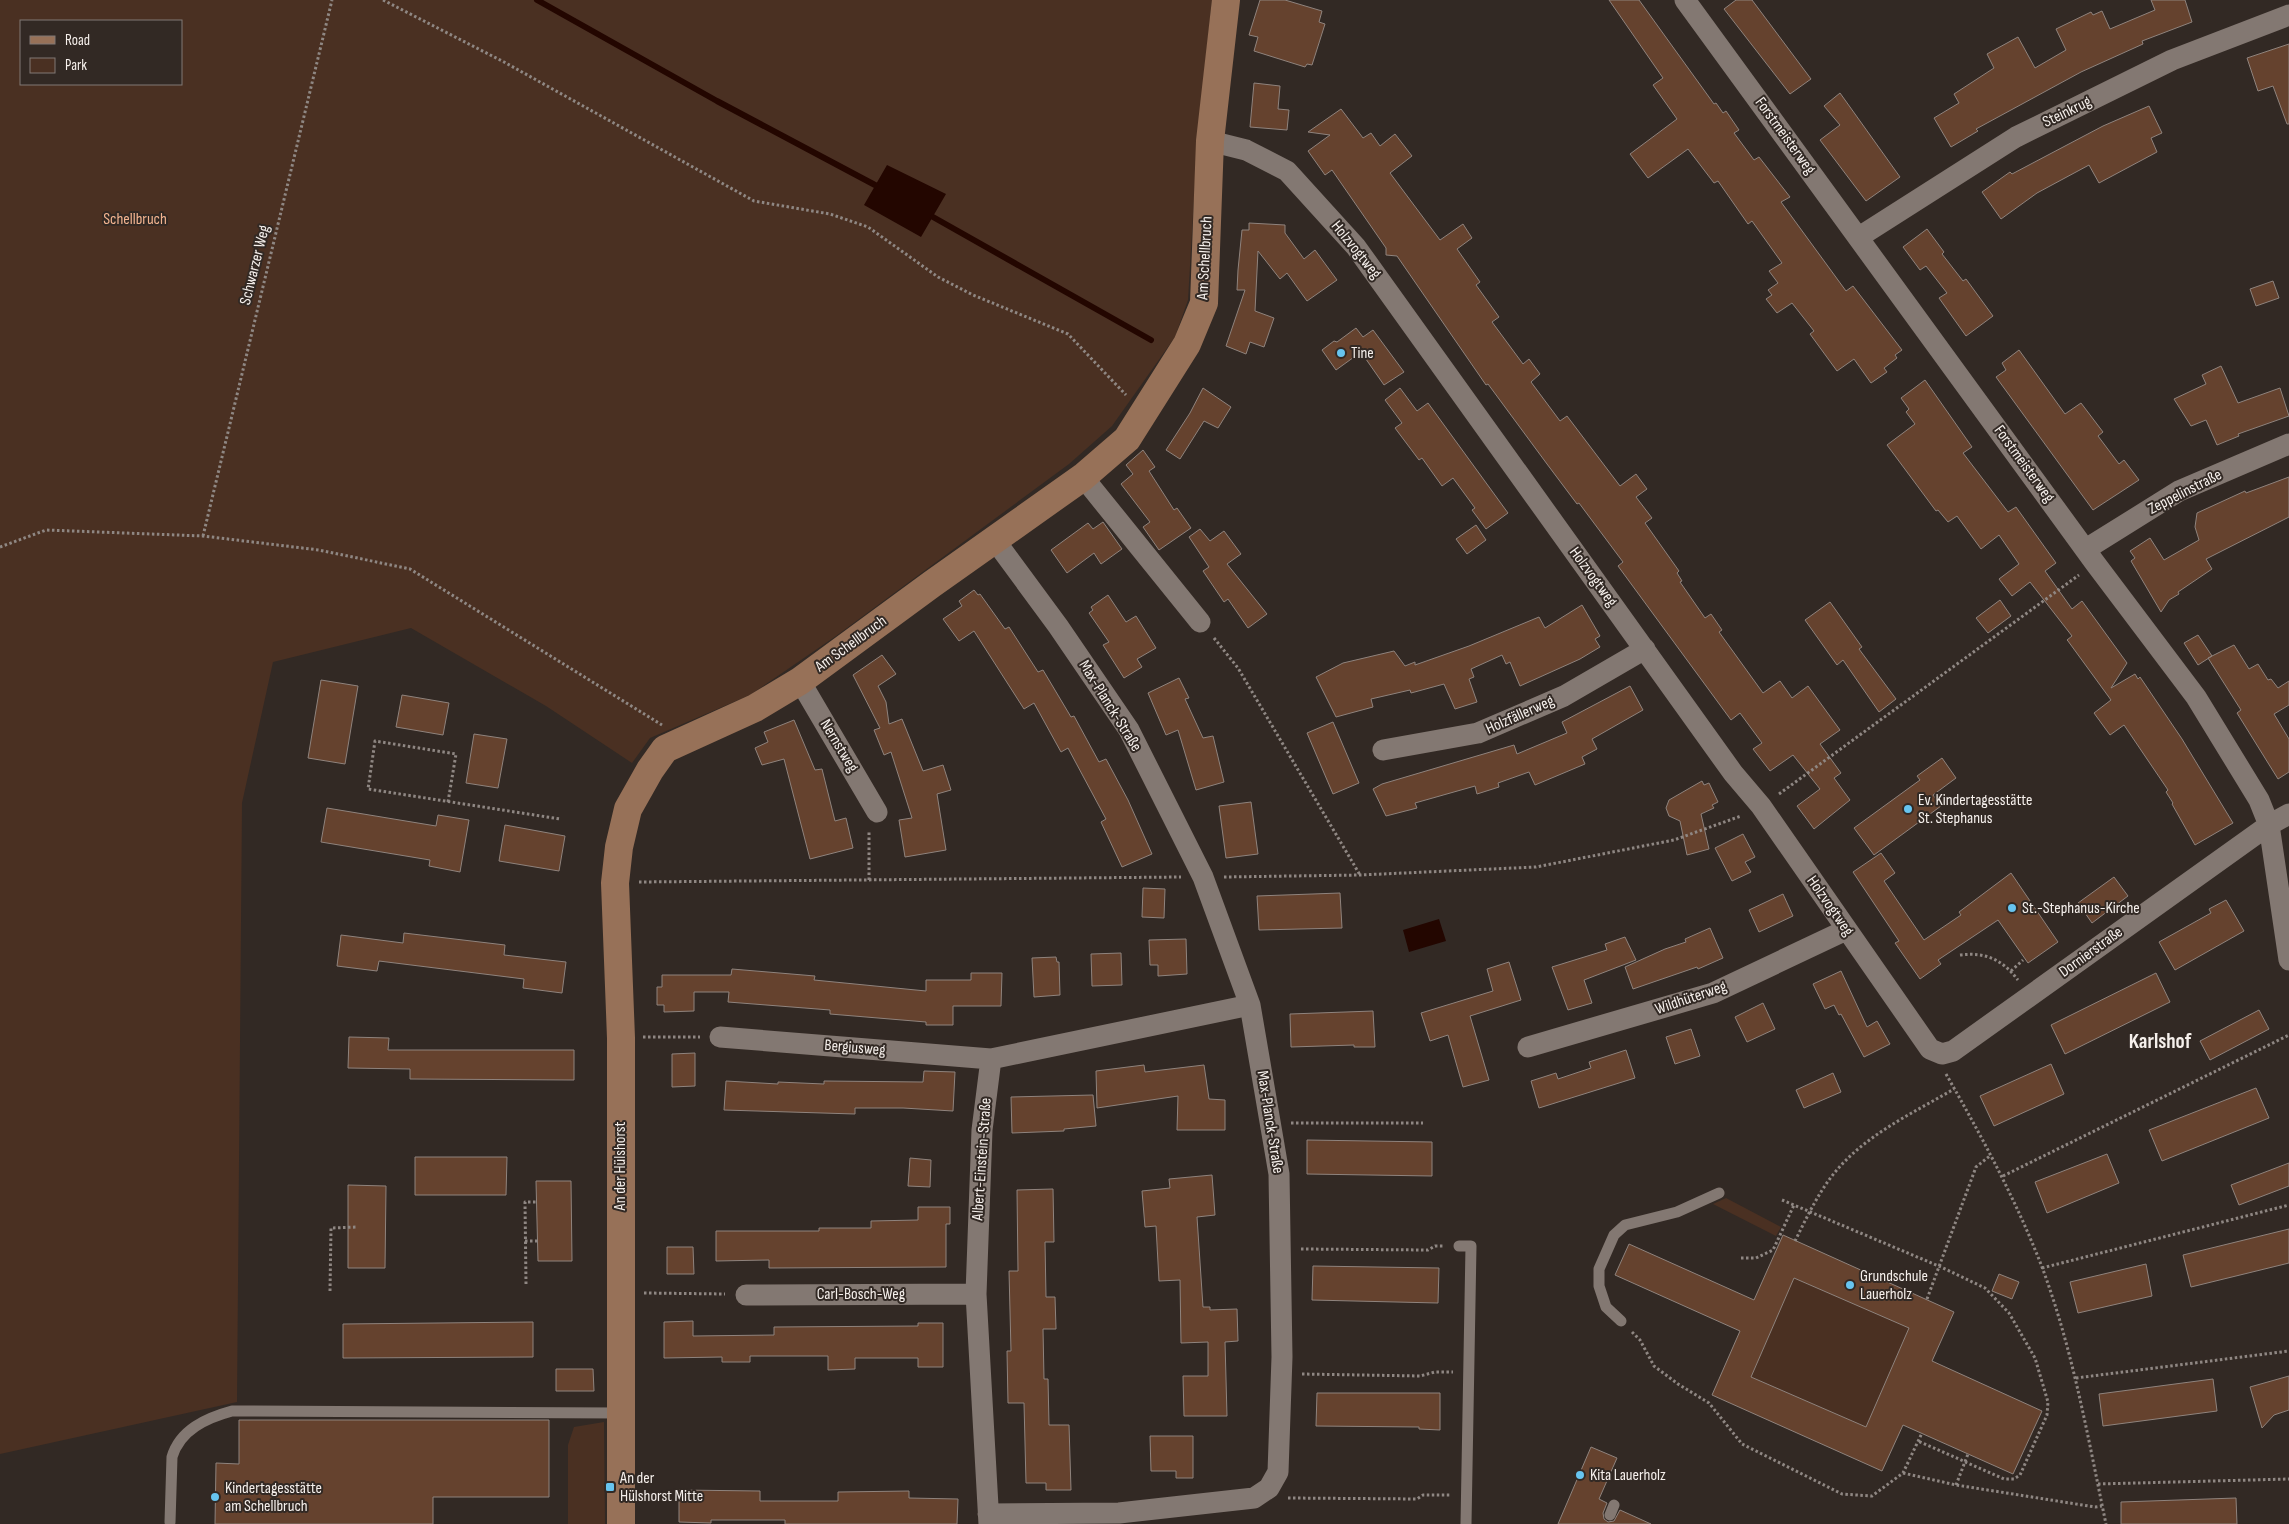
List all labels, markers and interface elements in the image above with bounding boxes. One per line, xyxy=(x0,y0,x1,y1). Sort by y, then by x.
legend xyxy=(20,20,182,85)
text: Road xyxy=(65,31,90,50)
text: Park xyxy=(65,56,87,75)
street label: Steinkrug xyxy=(2040,92,2094,132)
street label: Forstmeisterweg xyxy=(1751,94,1819,178)
park label: Schellbruch xyxy=(103,210,167,229)
street label: Am Schellbruch xyxy=(1193,216,1217,301)
street label: Holzvogtweg xyxy=(1327,217,1385,283)
street label: Schwarzer Weg xyxy=(236,223,274,307)
place label: Tine xyxy=(1351,344,1374,363)
marker: Tine xyxy=(1335,347,1347,359)
street label: Forstmeisterweg xyxy=(1990,422,2058,506)
street label: Zeppelinstraße xyxy=(2145,465,2225,519)
street label: Holzvogtweg xyxy=(1565,543,1621,611)
street label: Am Schellbruch xyxy=(811,612,890,677)
street label: Max-Planck-Straße xyxy=(1074,657,1146,755)
street label: Holzfällerweg xyxy=(1483,691,1557,739)
street label: Nernstweg xyxy=(816,716,862,776)
place label: Ev. Kindertagesstätte St. Stephanus xyxy=(1918,791,2032,828)
marker: Ev. Kindertagesstätte St. Stephanus xyxy=(1902,803,1914,815)
street label: Holzvogtweg xyxy=(1802,872,1858,940)
place label: St.-Stephanus-Kirche xyxy=(2022,899,2140,918)
marker: St.-Stephanus-Kirche xyxy=(2006,902,2018,914)
street label: Dornierstraße xyxy=(2055,923,2127,981)
street label: Wildhüterweg xyxy=(1653,977,1729,1019)
district label: Karlshof xyxy=(2129,1029,2192,1054)
street label: Bergiusweg xyxy=(824,1036,886,1060)
street label: Max-Planck-Straße xyxy=(1252,1069,1288,1175)
street label: Albert-Einstein-Straße xyxy=(968,1097,996,1222)
street label: An der Hülshorst xyxy=(611,1121,630,1211)
place label: Grundschule Lauerholz xyxy=(1860,1267,1928,1304)
marker: Grundschule Lauerholz xyxy=(1844,1279,1856,1291)
street label: Carl-Bosch-Weg xyxy=(817,1285,905,1304)
place label: Kita Lauerholz xyxy=(1590,1466,1666,1485)
place label: An der Hülshorst Mitte xyxy=(619,1469,703,1506)
marker: Kita Lauerholz xyxy=(1574,1469,1586,1481)
place label: Kindertagesstätte am Schellbruch xyxy=(225,1479,322,1516)
marker: An der Hülshorst Mitte xyxy=(604,1481,616,1493)
marker: Kindertagesstätte am Schellbruch xyxy=(209,1491,221,1503)

